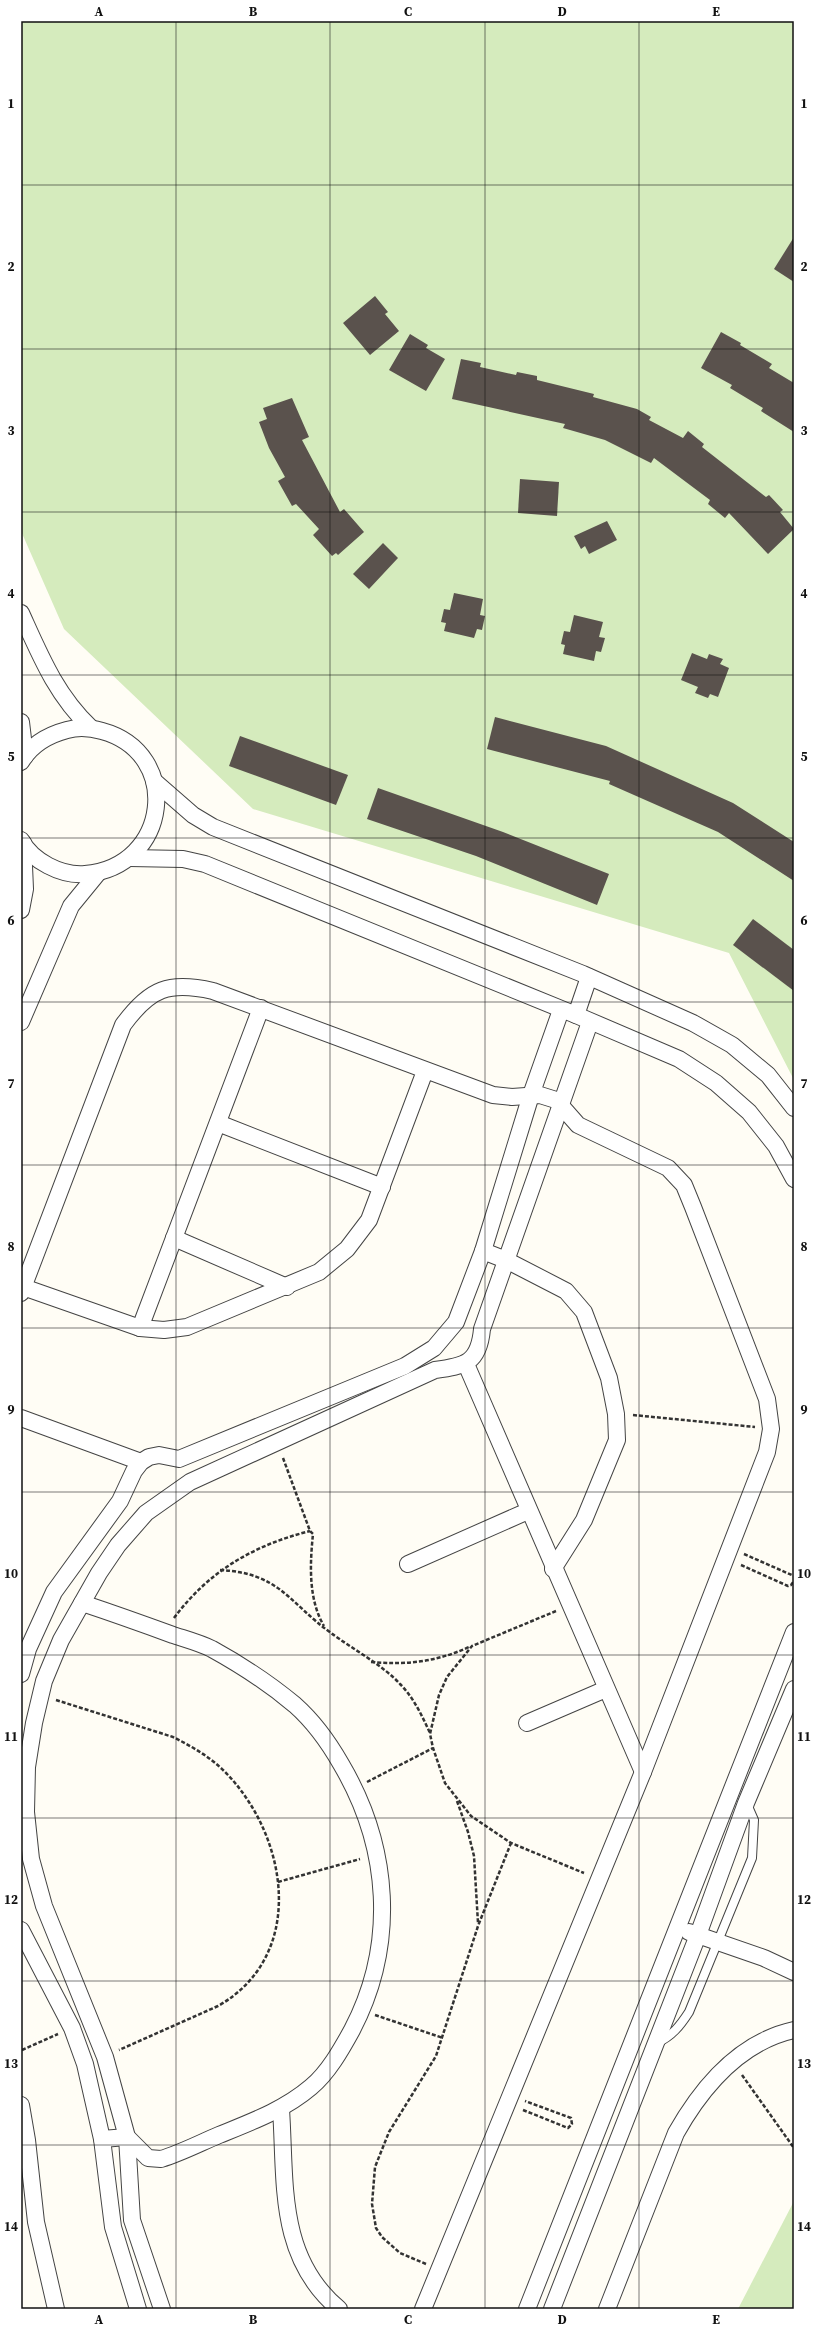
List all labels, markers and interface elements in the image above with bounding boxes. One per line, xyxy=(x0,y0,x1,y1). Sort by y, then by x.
text: A xyxy=(95,3,104,20)
text: B xyxy=(249,3,258,20)
text: C xyxy=(404,3,412,20)
text: D xyxy=(557,3,567,20)
text: E xyxy=(712,3,720,20)
text: 1 xyxy=(7,95,15,112)
text: 1 xyxy=(800,95,808,112)
text: 2 xyxy=(7,258,15,275)
text: 2 xyxy=(800,258,808,275)
text: 3 xyxy=(7,422,15,439)
text: 3 xyxy=(800,422,808,439)
text: 4 xyxy=(7,585,15,602)
text: 4 xyxy=(800,585,808,602)
text: 5 xyxy=(7,748,15,765)
text: 5 xyxy=(800,748,808,765)
text: 6 xyxy=(7,912,15,929)
text: 6 xyxy=(800,912,808,929)
text: 7 xyxy=(7,1075,15,1092)
text: 7 xyxy=(800,1075,808,1092)
text: 8 xyxy=(7,1238,15,1255)
text: 8 xyxy=(800,1238,808,1255)
text: 9 xyxy=(7,1401,15,1418)
text: 9 xyxy=(800,1401,808,1418)
text: 10 xyxy=(4,1565,18,1582)
text: 10 xyxy=(797,1565,811,1582)
text: 11 xyxy=(4,1728,18,1745)
text: 11 xyxy=(797,1728,811,1745)
text: 12 xyxy=(4,1891,18,1908)
text: 12 xyxy=(797,1891,811,1908)
text: 13 xyxy=(4,2055,18,2072)
text: 13 xyxy=(797,2055,811,2072)
text: 14 xyxy=(4,2218,18,2235)
text: 14 xyxy=(797,2218,811,2235)
text: A xyxy=(95,2311,104,2328)
text: B xyxy=(249,2311,258,2328)
text: C xyxy=(404,2311,412,2328)
text: D xyxy=(557,2311,567,2328)
text: E xyxy=(712,2311,720,2328)

